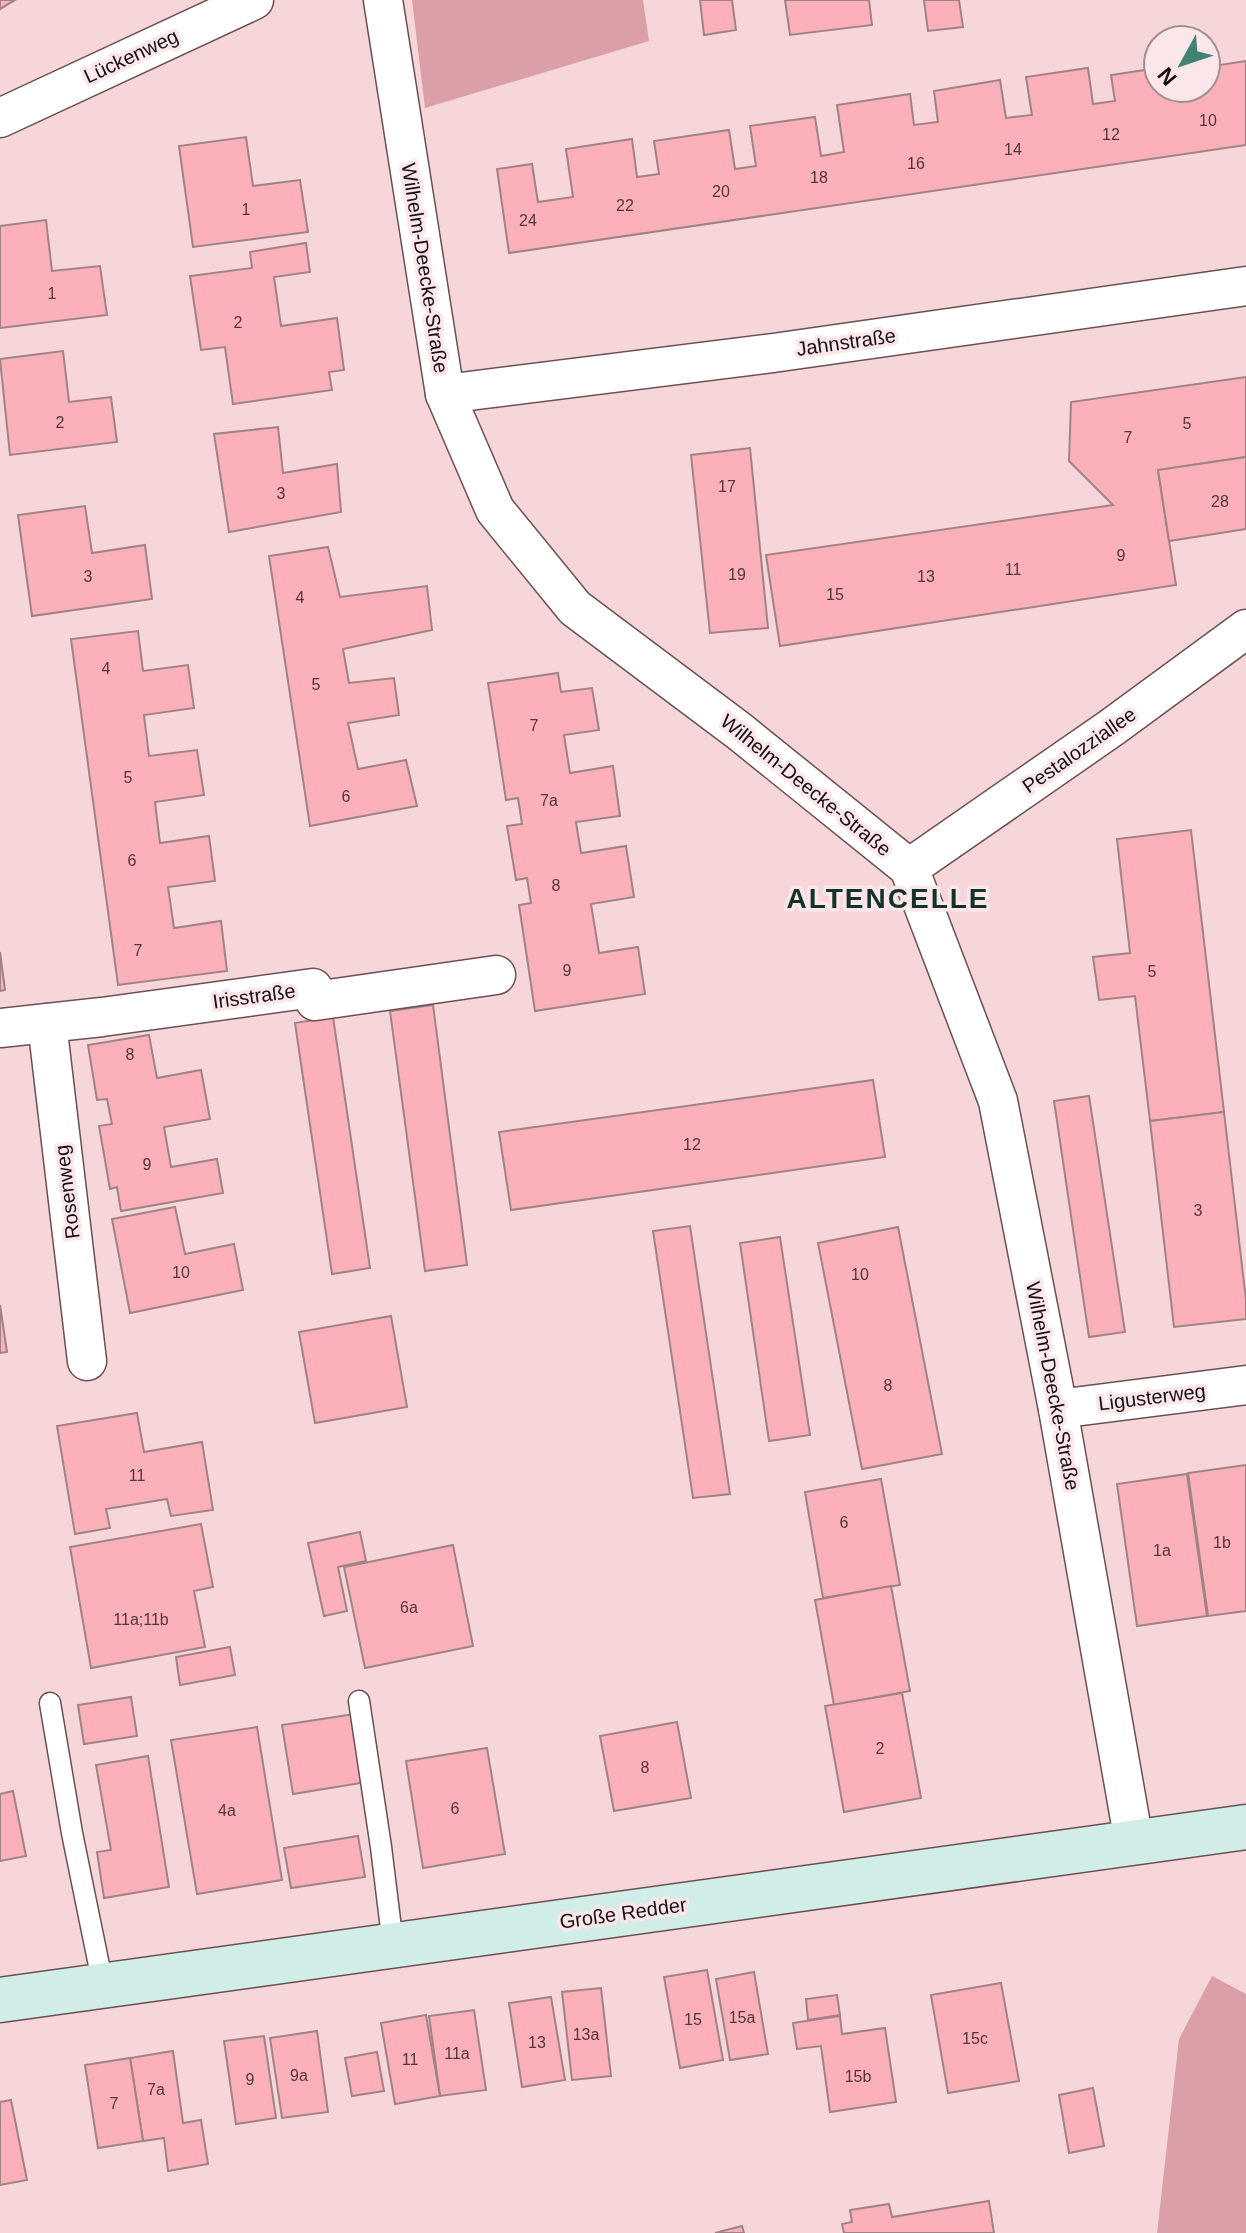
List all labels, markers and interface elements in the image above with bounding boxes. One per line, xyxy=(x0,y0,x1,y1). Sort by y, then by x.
north arrow xyxy=(1142,24,1222,104)
street label: Lückenweg xyxy=(80,25,182,87)
text: N xyxy=(1152,62,1182,91)
house number: 10 xyxy=(1199,112,1217,129)
house number: 12 xyxy=(1102,126,1120,143)
house number: 14 xyxy=(1004,141,1022,158)
house number: 16 xyxy=(907,155,925,172)
street label: Wilhelm-Deecke-Straße xyxy=(398,161,452,375)
house number: 18 xyxy=(810,169,828,186)
house number: 20 xyxy=(712,183,730,200)
house number: 22 xyxy=(616,197,634,214)
house number: 1 xyxy=(242,201,251,218)
house number: 24 xyxy=(519,212,537,229)
house number: 1 xyxy=(48,285,57,302)
house number: 2 xyxy=(234,314,243,331)
street label: Jahnstraße xyxy=(795,324,897,360)
house number: 2 xyxy=(56,414,65,431)
house number: 5 xyxy=(1183,415,1192,432)
house number: 7 xyxy=(1124,429,1133,446)
house number: 17 xyxy=(718,478,736,495)
house number: 3 xyxy=(277,485,286,502)
house number: 28 xyxy=(1211,493,1229,510)
house number: 9 xyxy=(1117,547,1126,564)
house number: 11 xyxy=(1005,561,1021,578)
house number: 19 xyxy=(728,566,746,583)
house number: 3 xyxy=(84,568,93,585)
house number: 13 xyxy=(917,568,935,585)
house number: 15 xyxy=(826,586,844,603)
house number: 4 xyxy=(296,589,305,606)
house number: 4 xyxy=(102,660,111,677)
house number: 5 xyxy=(312,676,321,693)
street label: Pestalozziallee xyxy=(1018,703,1140,797)
street label: Wilhelm-Deecke-Straße xyxy=(717,710,895,860)
house number: 7 xyxy=(530,717,539,734)
house number: 5 xyxy=(124,769,133,786)
house number: 6 xyxy=(342,788,351,805)
house number: 7a xyxy=(540,792,558,809)
house number: 6 xyxy=(128,852,137,869)
house number: 8 xyxy=(552,877,561,894)
district label: ALTENCELLE xyxy=(786,883,990,914)
house number: 7 xyxy=(134,942,143,959)
house number: 9 xyxy=(563,962,572,979)
house number: 5 xyxy=(1148,963,1157,980)
street label: Irisstraße xyxy=(211,979,297,1013)
house number: 8 xyxy=(126,1046,135,1063)
house number: 12 xyxy=(683,1136,701,1153)
street label: Rosenweg xyxy=(50,1144,84,1240)
house number: 9 xyxy=(143,1156,152,1173)
house number: 3 xyxy=(1194,1202,1203,1219)
house number: 10 xyxy=(172,1264,190,1281)
house number: 10 xyxy=(851,1266,869,1283)
street label: Wilhelm-Deecke-Straße xyxy=(1022,1280,1084,1492)
house number: 8 xyxy=(884,1377,893,1394)
street label: Ligusterweg xyxy=(1097,1380,1207,1414)
house number: 11 xyxy=(129,1467,145,1484)
house number: 6 xyxy=(840,1514,849,1531)
house number: 1b xyxy=(1213,1534,1231,1551)
house number: 1a xyxy=(1153,1542,1171,1559)
house number: 6a xyxy=(400,1599,418,1616)
house number: 11a;11b xyxy=(113,1611,169,1628)
house number: 2 xyxy=(876,1740,885,1757)
house number: 8 xyxy=(641,1759,650,1776)
house number: 6 xyxy=(451,1800,460,1817)
house number: 4a xyxy=(218,1802,236,1819)
street label: Große Redder xyxy=(558,1893,688,1933)
house number: 15a xyxy=(729,2009,755,2026)
house number: 15 xyxy=(684,2011,702,2028)
house number: 13a xyxy=(573,2026,599,2043)
house number: 15c xyxy=(962,2030,988,2047)
house number: 13 xyxy=(528,2034,546,2051)
house number: 11a xyxy=(444,2045,470,2062)
house number: 11 xyxy=(402,2051,418,2068)
house number: 9a xyxy=(290,2067,308,2084)
house number: 15b xyxy=(845,2068,871,2085)
house number: 9 xyxy=(246,2071,255,2088)
house number: 7a xyxy=(147,2081,165,2098)
house number: 7 xyxy=(110,2095,119,2112)

